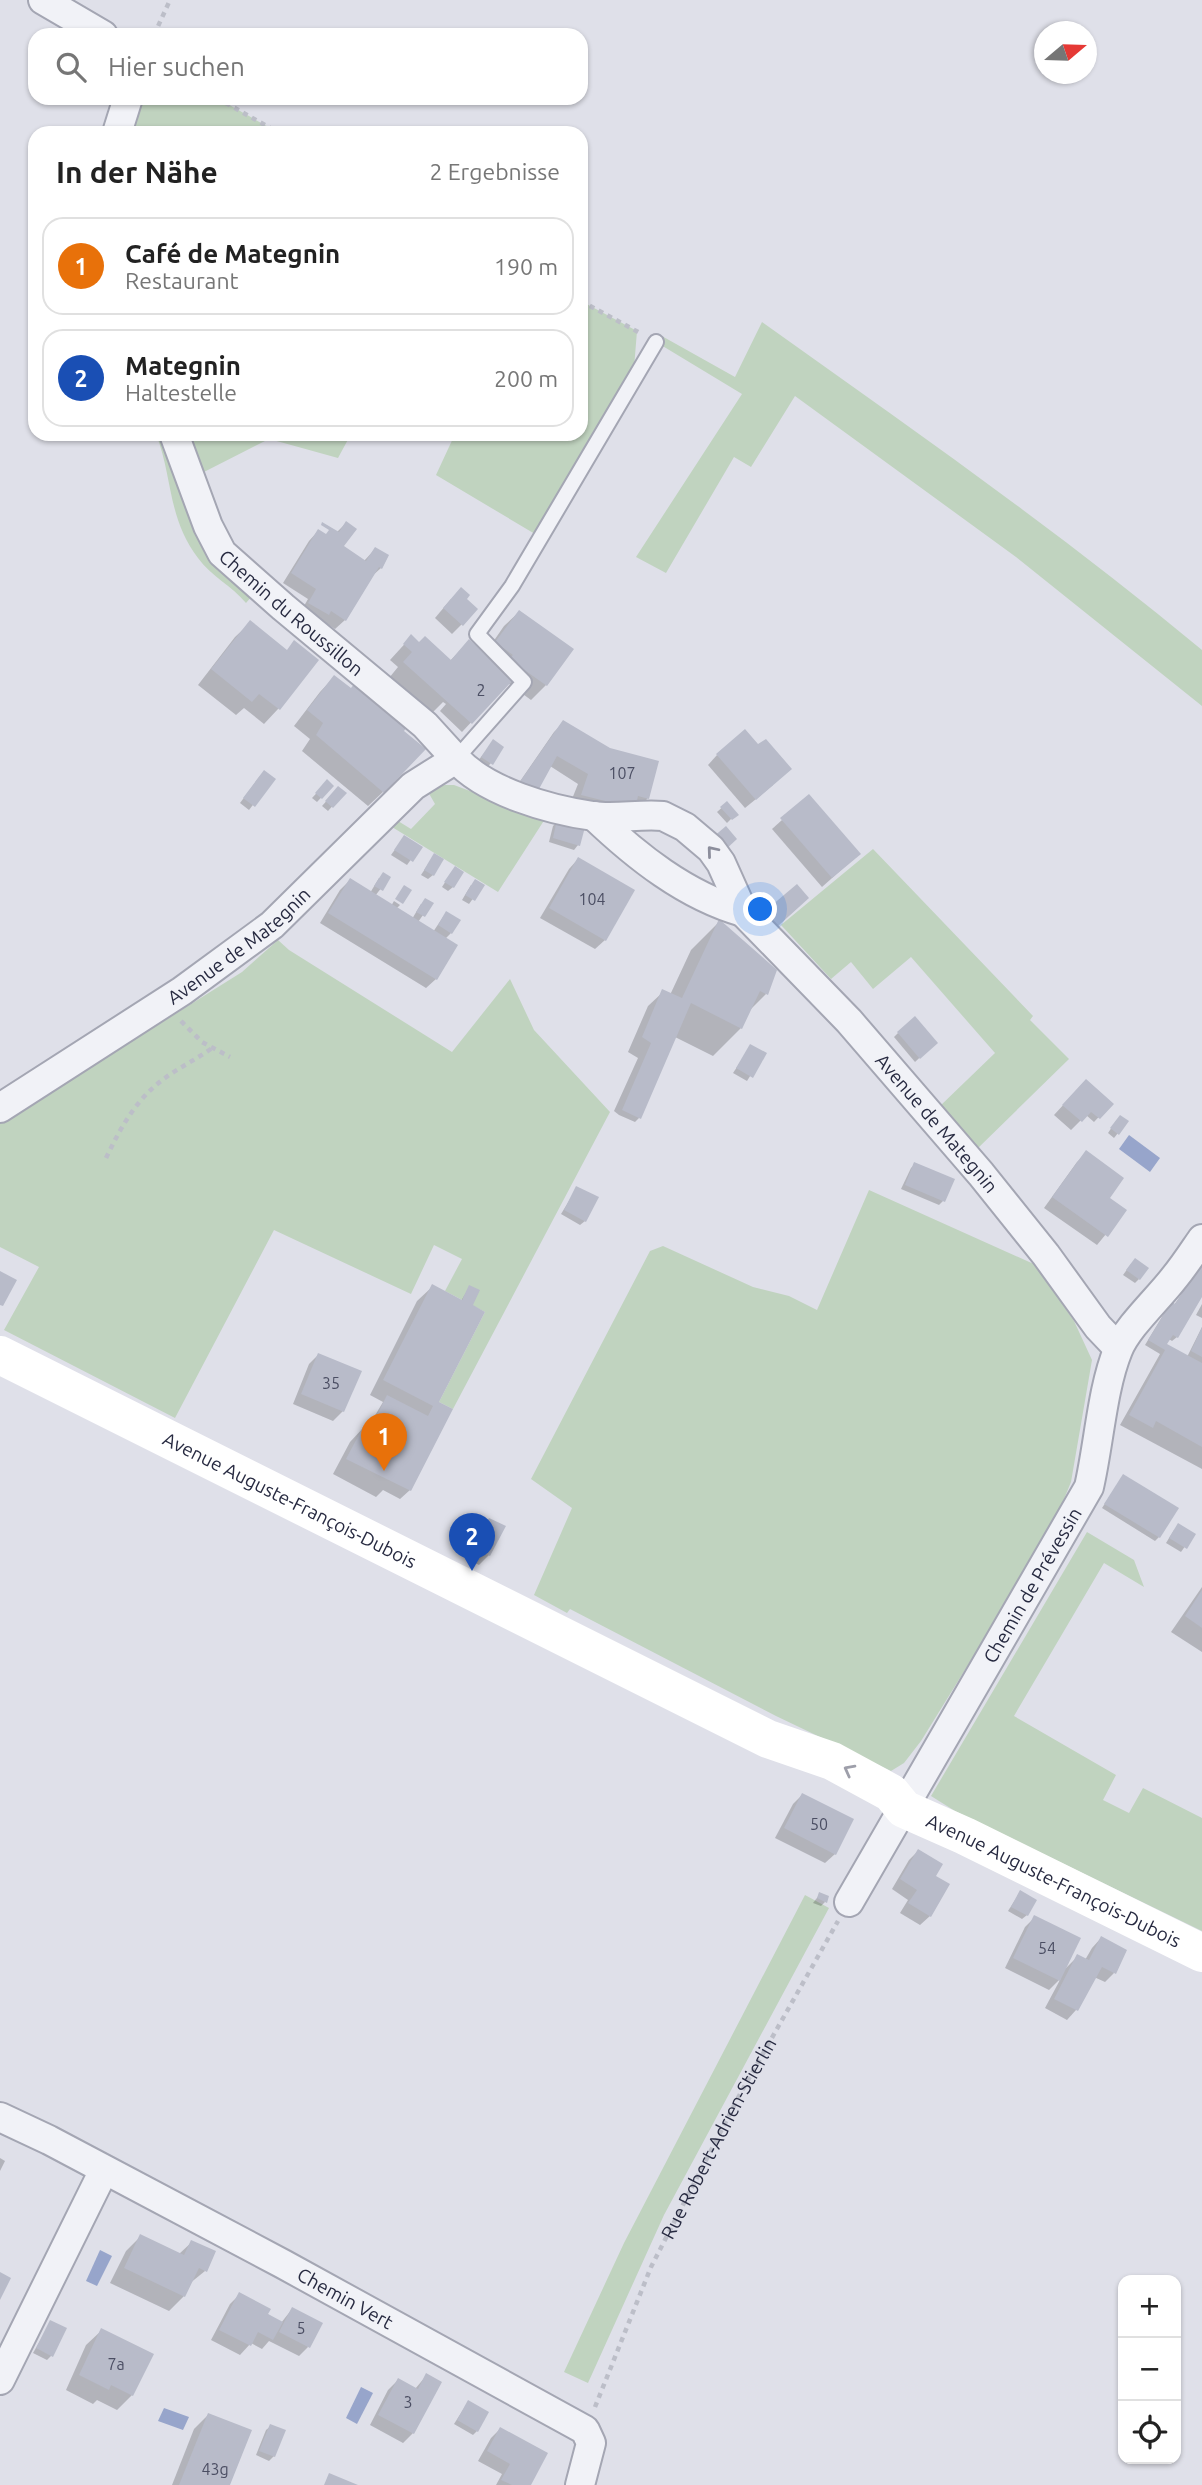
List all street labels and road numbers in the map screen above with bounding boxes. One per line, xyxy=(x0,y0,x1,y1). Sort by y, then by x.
street label: Chemin du Roussillon xyxy=(215,545,368,680)
street label: Avenue de Mategnin xyxy=(163,883,315,1009)
street label: Avenue de Mategnin xyxy=(871,1049,1003,1197)
street label: Avenue Auguste-François-Dubois xyxy=(160,1427,420,1572)
street label: Chemin de Prévessin xyxy=(979,1503,1086,1667)
street label: Avenue Auguste-François-Dubois xyxy=(923,1809,1185,1952)
street label: Rue Robert-Adrien-Stierlin xyxy=(656,2034,781,2243)
street label: Chemin Vert xyxy=(294,2263,397,2334)

